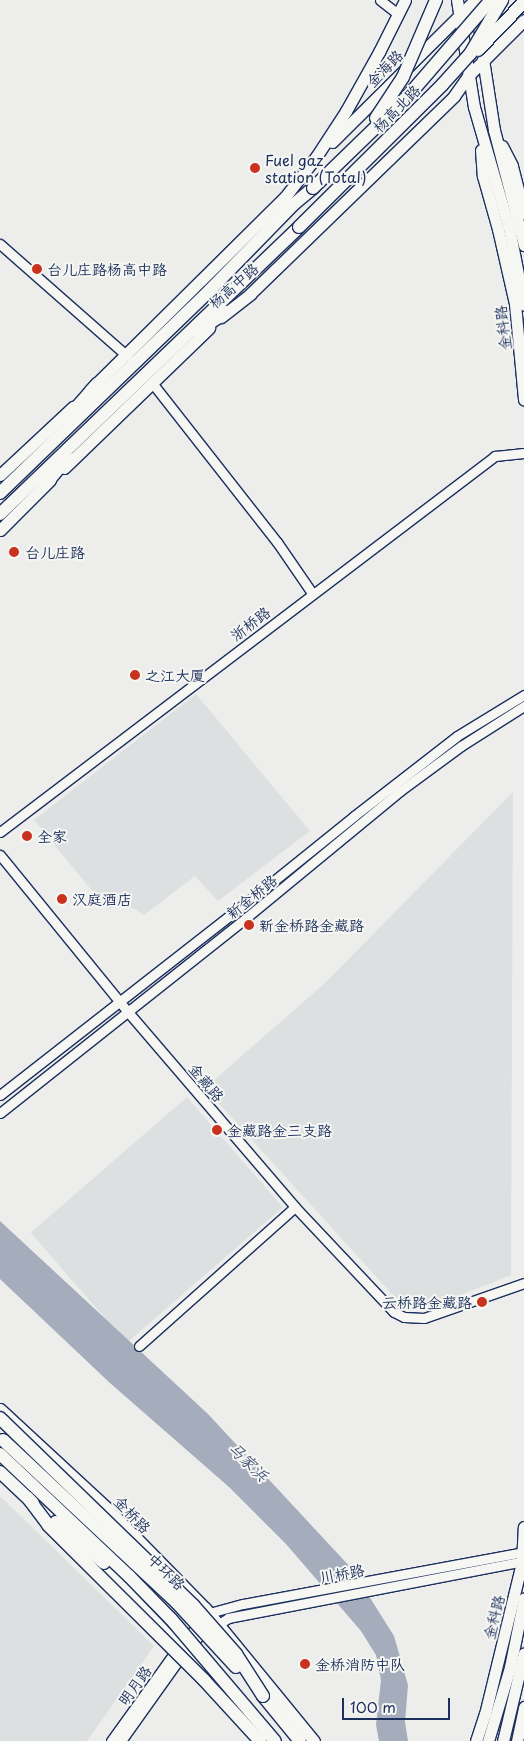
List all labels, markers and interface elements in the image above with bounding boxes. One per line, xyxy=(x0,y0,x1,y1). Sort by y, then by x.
street label: 金海路 xyxy=(362,46,406,90)
street label: 杨高北路 xyxy=(368,80,424,136)
place label: Fuel gaz station (Total) xyxy=(265,150,367,185)
marker: Fuel gaz station (Total) xyxy=(249,162,261,174)
street label: 杨高中路 xyxy=(204,259,262,311)
place label: 台儿庄路杨高中路 xyxy=(47,260,167,278)
marker: 台儿庄路杨高中路 xyxy=(31,263,43,275)
street label: 金科路 xyxy=(490,305,514,351)
place label: 台儿庄路 xyxy=(25,543,85,561)
marker: 台儿庄路 xyxy=(7,545,21,559)
street label: 浙桥路 xyxy=(227,602,273,644)
place label: 之江大厦 xyxy=(145,666,205,684)
marker: 之江大厦 xyxy=(129,669,141,681)
place label: 全家 xyxy=(37,827,67,845)
marker: 全家 xyxy=(21,830,33,842)
street label: 新金桥路 xyxy=(222,870,280,922)
place label: 汉庭酒店 xyxy=(72,890,132,908)
marker: 汉庭酒店 xyxy=(56,893,68,905)
place label: 新金桥路金藏路 xyxy=(259,916,364,934)
marker: 新金桥路金藏路 xyxy=(243,919,255,931)
street label: 金藏路 xyxy=(186,1059,228,1105)
place label: 金藏路金三支路 xyxy=(227,1121,332,1139)
marker: 金藏路金三支路 xyxy=(211,1124,223,1136)
place label: 云桥路金藏路 xyxy=(382,1293,472,1311)
marker: 云桥路金藏路 xyxy=(476,1296,488,1308)
water label: 马家浜 xyxy=(225,1437,273,1485)
street label: 金桥路 xyxy=(111,1492,155,1536)
street label: 中环路 xyxy=(145,1549,189,1593)
street label: 川桥路 xyxy=(318,1560,366,1586)
street label: 金科路 xyxy=(479,1593,507,1641)
place label: 金桥消防中队 xyxy=(315,1655,405,1673)
marker: 金桥消防中队 xyxy=(299,1658,311,1670)
street label: 明月路 xyxy=(113,1662,155,1708)
scale bar xyxy=(344,1688,452,1720)
text: 100 m xyxy=(350,1695,396,1718)

